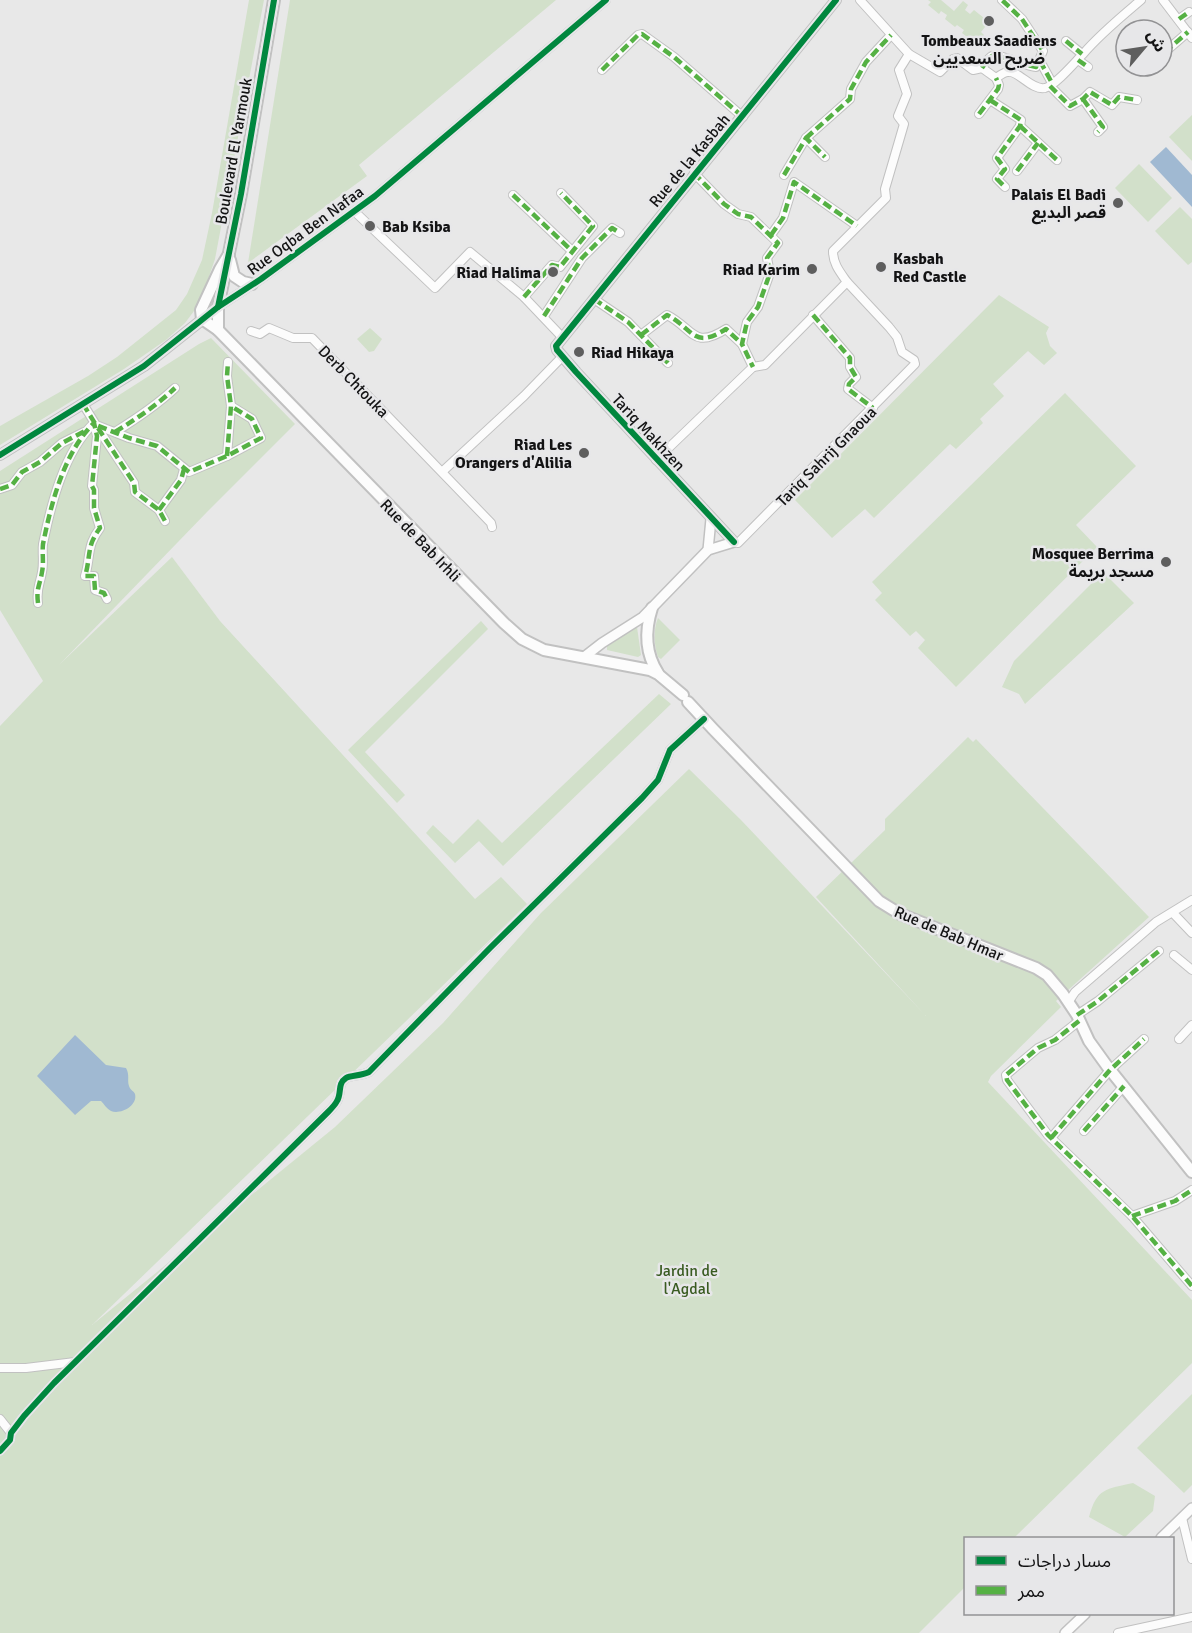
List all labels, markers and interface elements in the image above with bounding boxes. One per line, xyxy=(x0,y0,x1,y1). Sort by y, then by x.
marker: Tombeaux Saadiens ضريح السعديين xyxy=(982,14,996,28)
north arrow xyxy=(1114,18,1174,78)
text: ش xyxy=(1142,27,1170,56)
place label: Tombeaux Saadiens ضريح السعديين xyxy=(921,31,1057,71)
street label: Boulevard El Yarmouk xyxy=(211,76,257,226)
street label: Rue de la Kasbah xyxy=(645,110,735,211)
street label: Rue Oqba Ben Nafaa xyxy=(243,182,368,280)
place label: Palais El Badi قصر البديع xyxy=(1011,185,1106,225)
marker: Palais El Badi قصر البديع xyxy=(1111,196,1125,210)
place label: Bab Ksiba xyxy=(382,217,451,237)
marker: Bab Ksiba xyxy=(363,219,377,233)
place label: Kasbah Red Castle xyxy=(893,249,967,287)
place label: Riad Karim xyxy=(723,260,800,280)
marker: Kasbah Red Castle xyxy=(874,260,888,274)
marker: Riad Karim xyxy=(805,262,819,276)
place label: Riad Halima xyxy=(456,263,541,283)
marker: Riad Halima xyxy=(546,265,560,279)
street label: Derb Chtouka xyxy=(314,341,393,422)
place label: Riad Hikaya xyxy=(591,343,674,363)
marker: Riad Hikaya xyxy=(572,345,586,359)
street label: Tariq Makhzen xyxy=(607,390,689,476)
street label: Tariq Sahrij Gnaoua xyxy=(772,402,881,511)
place label: Riad Les Orangers d'Alilia xyxy=(455,435,572,473)
marker: Riad Les Orangers d'Alilia xyxy=(577,446,591,460)
street label: Rue de Bab Irhli xyxy=(376,495,465,586)
place label: Mosquee Berrima مسجد بريمة xyxy=(1032,544,1154,582)
marker: Mosquee Berrima مسجد بريمة xyxy=(1159,555,1173,569)
street label: Rue de Bab Hmar xyxy=(891,902,1006,966)
park label: Jardin de l'Agdal xyxy=(656,1261,718,1299)
legend xyxy=(964,1537,1174,1615)
text: مسار دراجات xyxy=(1018,1550,1111,1572)
text: ممر xyxy=(1017,1580,1045,1602)

